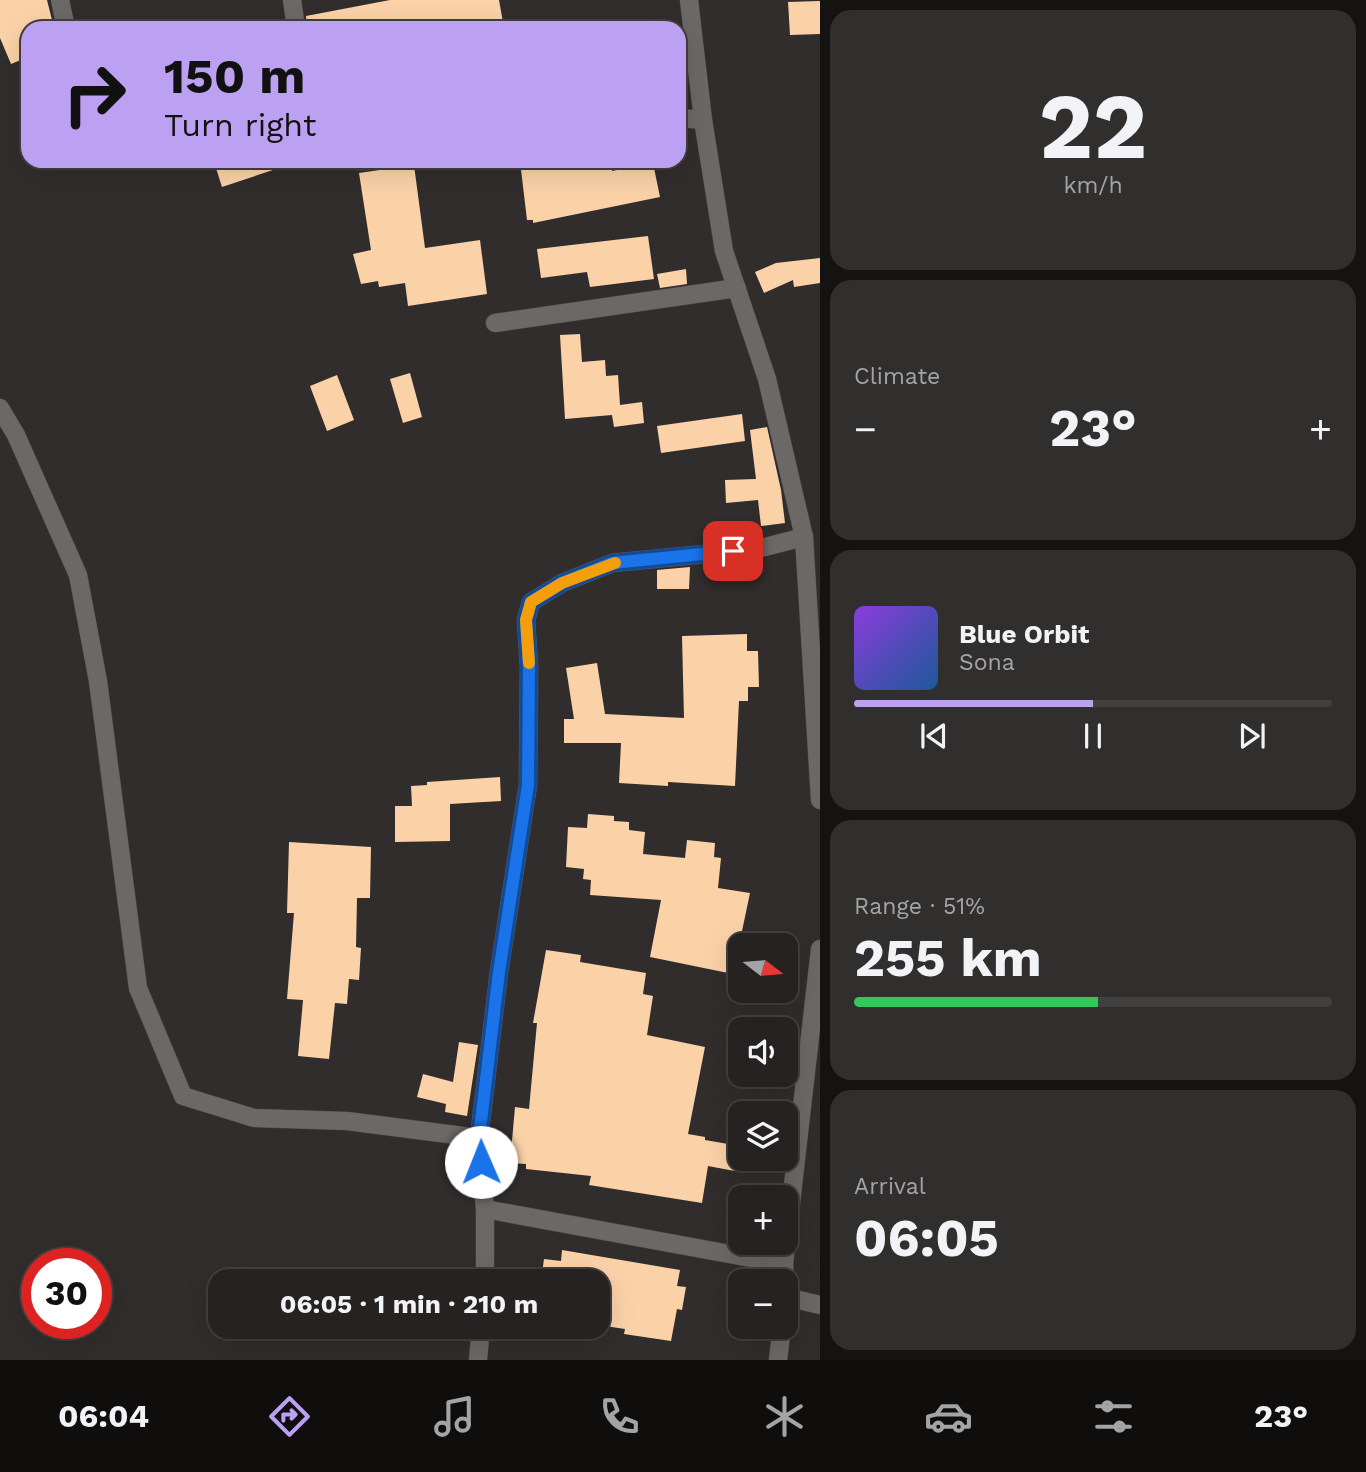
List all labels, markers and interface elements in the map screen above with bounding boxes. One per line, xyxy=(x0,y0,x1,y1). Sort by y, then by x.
text: 150 m xyxy=(164,47,305,105)
icon: right xyxy=(49,49,140,140)
text: 22 xyxy=(1039,73,1147,180)
text: Turn right xyxy=(164,106,316,144)
text: km/h xyxy=(1063,172,1123,199)
text: Climate xyxy=(854,363,940,390)
text: 23° xyxy=(1049,398,1137,459)
text: − xyxy=(854,407,877,451)
text: + xyxy=(1309,407,1332,451)
pin xyxy=(703,521,763,581)
icon: arrive xyxy=(714,532,752,570)
text: Blue Orbit xyxy=(959,619,1089,649)
text: Sona xyxy=(959,649,1015,676)
icon: previous xyxy=(915,717,953,755)
icon: pause xyxy=(1074,717,1112,755)
icon: next xyxy=(1233,717,1271,755)
text: Range · 51% xyxy=(854,893,985,920)
text: 255 km xyxy=(854,928,1042,989)
north arrow xyxy=(728,933,798,1003)
map controls xyxy=(728,933,798,1339)
button: sound xyxy=(728,1017,798,1087)
button: layers xyxy=(728,1101,798,1171)
position arrow xyxy=(444,1125,518,1199)
text: Arrival xyxy=(854,1173,926,1200)
button: + xyxy=(728,1185,798,1255)
text: 06:05 xyxy=(854,1208,999,1269)
speed limit sign: 30 xyxy=(21,1248,112,1339)
button: − xyxy=(728,1269,798,1339)
text: 06:05 · 1 min · 210 m xyxy=(280,1289,538,1319)
icon: directions xyxy=(265,1392,314,1441)
icon: music xyxy=(430,1392,479,1441)
icon: phone xyxy=(595,1392,644,1441)
icon: climate xyxy=(760,1392,809,1441)
icon: car xyxy=(924,1392,973,1441)
icon: filters xyxy=(1089,1392,1138,1441)
text: 06:04 xyxy=(58,1397,149,1435)
text: 23° xyxy=(1254,1397,1308,1435)

